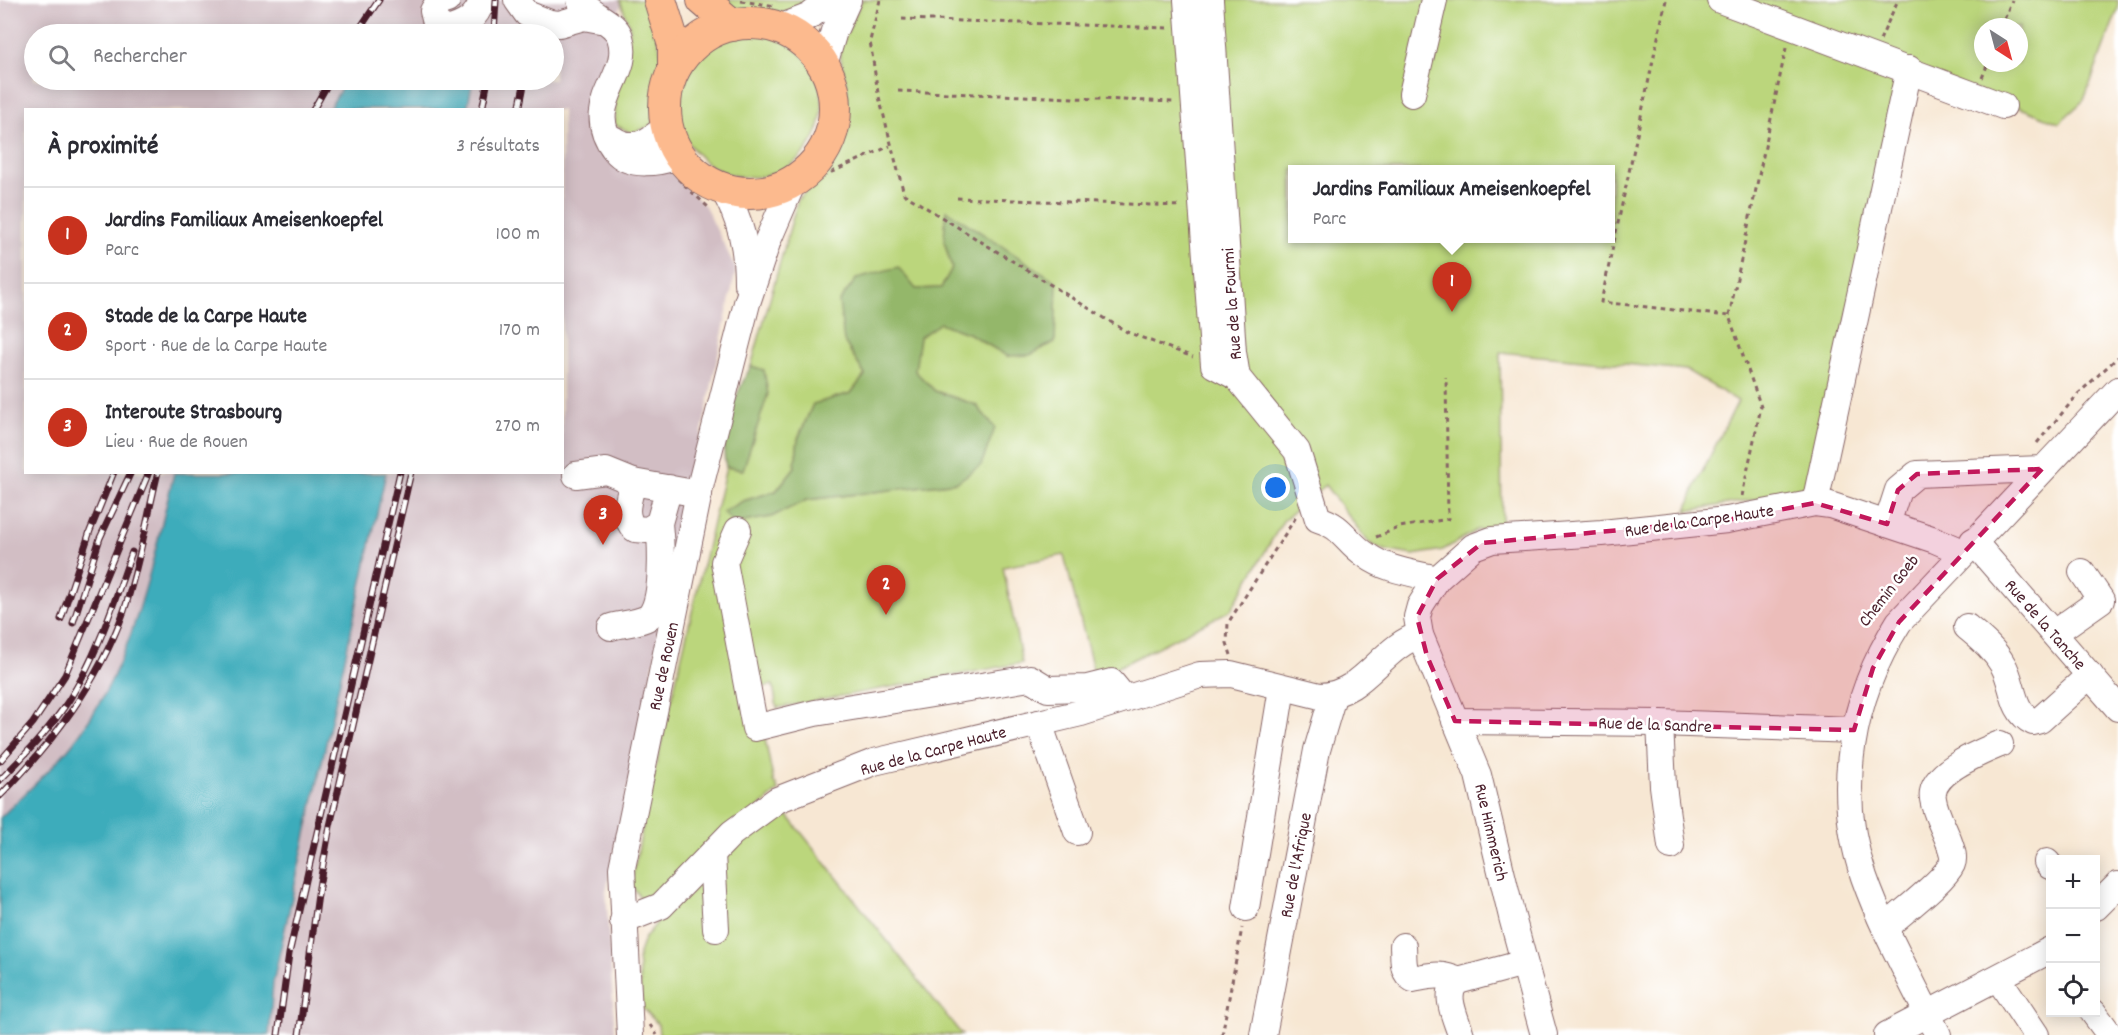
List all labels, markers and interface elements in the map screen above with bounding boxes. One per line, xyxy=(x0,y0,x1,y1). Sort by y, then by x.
north arrow xyxy=(1974,18,2028,72)
search box xyxy=(24,24,564,90)
icon: search xyxy=(45,41,78,74)
text: Rechercher xyxy=(93,42,187,73)
text: À proximité xyxy=(48,129,158,166)
text: 3 résultats xyxy=(456,133,540,161)
popup xyxy=(1288,165,1615,243)
text: Jardins Familiaux Ameisenkoepfel xyxy=(1312,175,1591,206)
text: Jardins Familiaux Ameisenkoepfel xyxy=(105,206,383,237)
text: Parc xyxy=(1312,206,1346,234)
text: 1 xyxy=(65,221,70,249)
text: 100 m xyxy=(496,221,540,249)
text: Parc xyxy=(105,237,139,265)
street label: Rue de la Fourmi xyxy=(1217,247,1250,361)
pin: 1 xyxy=(1432,262,1472,312)
text: Stade de la Carpe Haute xyxy=(105,302,307,333)
text: 2 xyxy=(63,317,72,345)
text: 170 m xyxy=(499,317,540,345)
text: Sport · Rue de la Carpe Haute xyxy=(105,333,327,361)
text: Interoute Strasbourg xyxy=(105,398,282,429)
text: 3 xyxy=(63,413,72,441)
text: 270 m xyxy=(494,413,540,441)
text: Lieu · Rue de Rouen xyxy=(105,429,248,457)
your location xyxy=(1261,473,1290,502)
pin: 3 xyxy=(584,496,622,545)
street label: Rue de la Carpe Haute xyxy=(1623,500,1776,545)
street label: Chemin Goeb xyxy=(1854,550,1926,633)
pin: 2 xyxy=(866,566,906,615)
street label: Rue de la Tanche xyxy=(1998,575,2091,677)
street label: Rue de Rouen xyxy=(644,620,687,713)
street label: Rue de la Sandre xyxy=(1598,712,1712,741)
street label: Rue de la Carpe Haute xyxy=(858,721,1010,784)
street label: Rue Himmerich xyxy=(1466,781,1513,884)
street label: Rue de l'Afrique xyxy=(1275,811,1320,920)
map controls xyxy=(2046,855,2100,1017)
button: + xyxy=(2046,855,2100,909)
button: − xyxy=(2046,909,2100,963)
button: locate xyxy=(2046,963,2100,1017)

